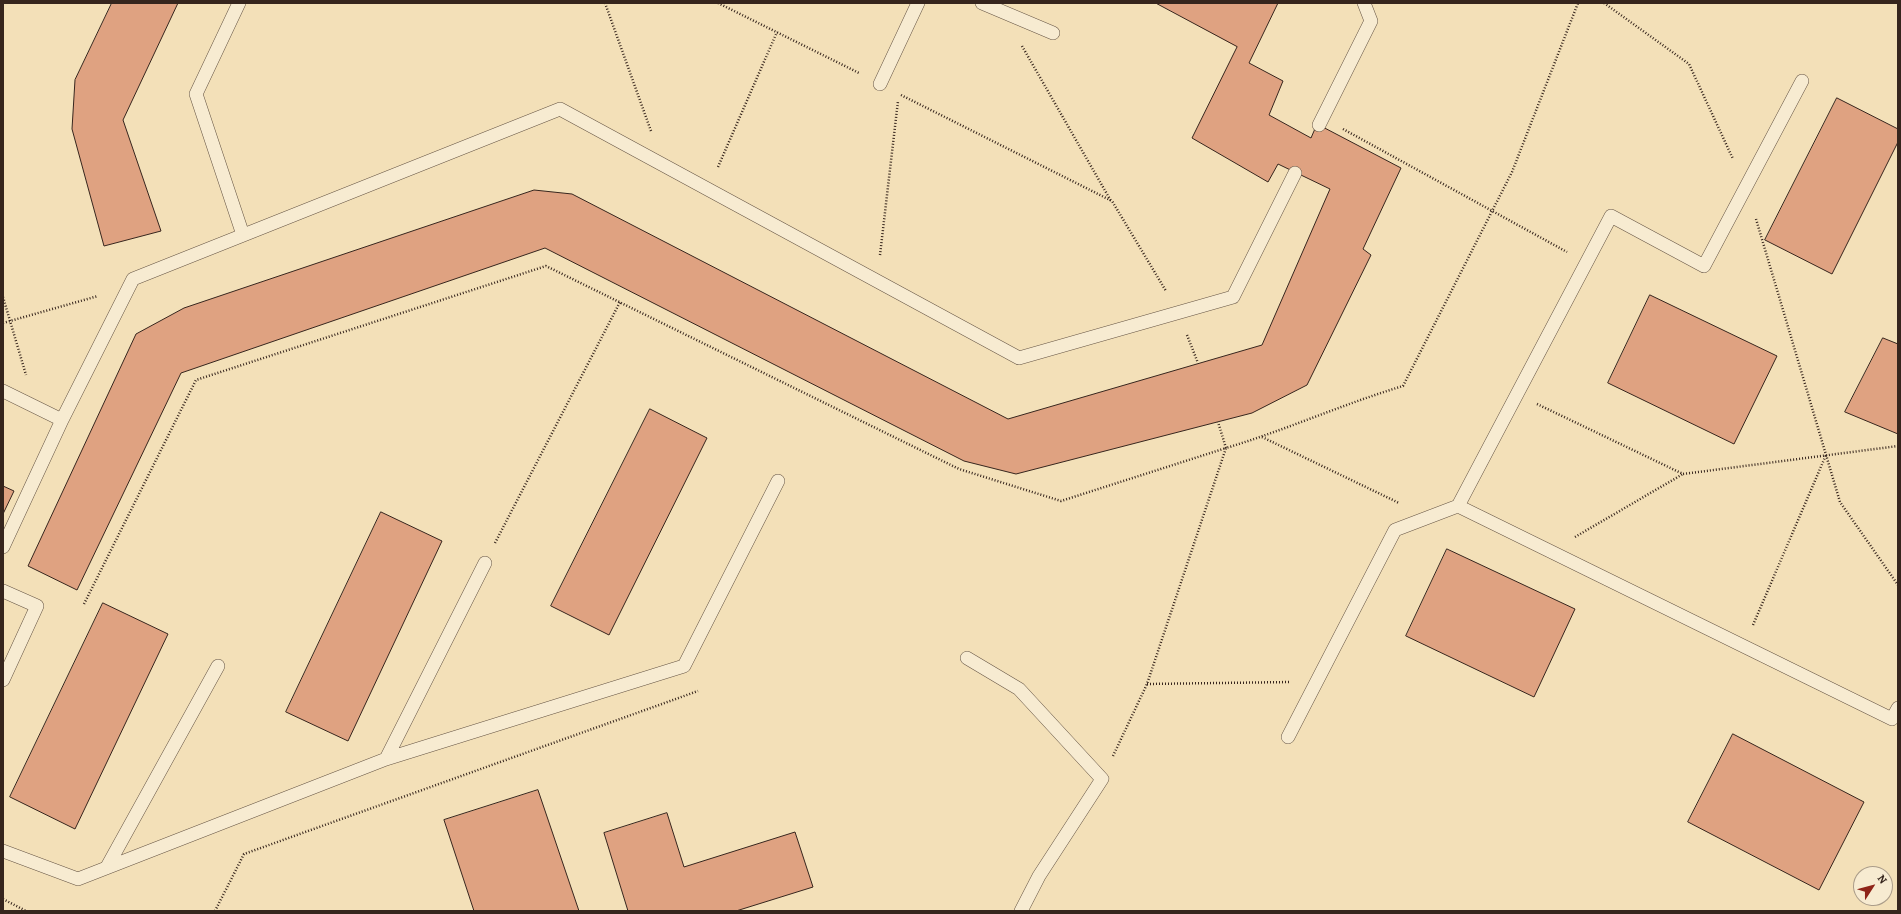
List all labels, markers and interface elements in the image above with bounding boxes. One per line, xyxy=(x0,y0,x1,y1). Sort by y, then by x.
north arrow xyxy=(1853,866,1893,906)
text: N xyxy=(1874,872,1891,887)

